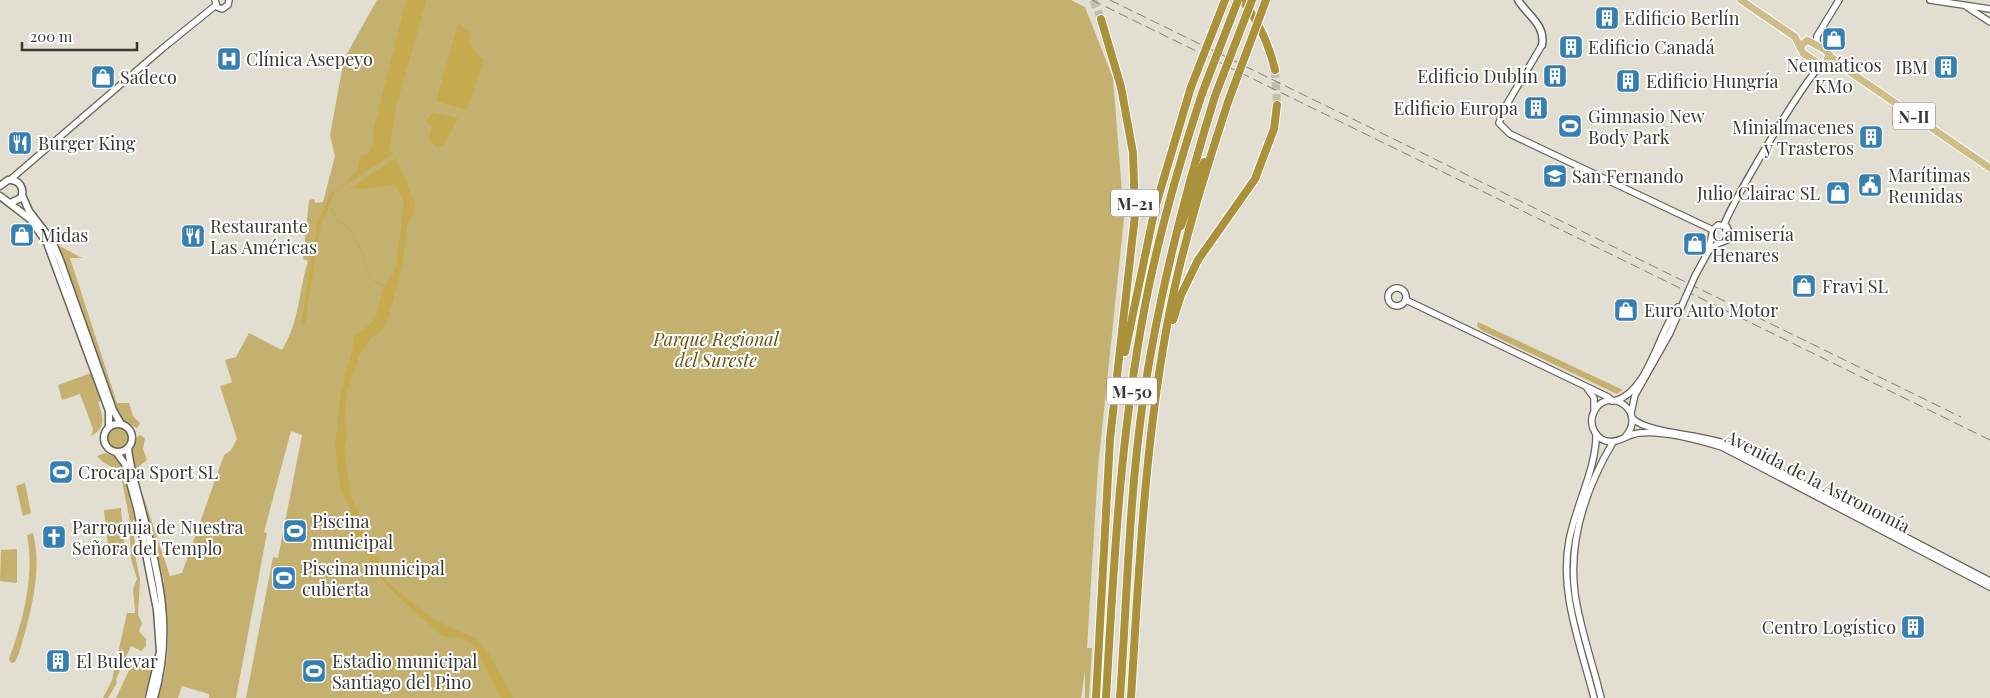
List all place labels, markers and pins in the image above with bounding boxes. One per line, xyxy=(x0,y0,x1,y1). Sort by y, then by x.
building icon: Edificio Berlín xyxy=(1594,5,1620,31)
place label: Edificio Berlín xyxy=(1624,6,1740,30)
shop icon: Neumáticos KM0 xyxy=(1821,26,1847,52)
building icon: Edificio Canadá xyxy=(1558,34,1584,60)
place label: Edificio Canadá xyxy=(1588,35,1715,59)
hospital icon: Clínica Asepeyo xyxy=(216,46,242,72)
place label: Clínica Asepeyo xyxy=(246,47,373,71)
place label: Neumáticos KM0 xyxy=(1786,53,1882,98)
building icon: IBM xyxy=(1933,54,1959,80)
place label: IBM xyxy=(1895,55,1928,79)
building icon: Edificio Dublín xyxy=(1542,63,1568,89)
shop icon: Sadeco xyxy=(90,64,116,90)
place label: Edificio Dublín xyxy=(1417,64,1538,88)
place label: Sadeco xyxy=(120,65,177,89)
building icon: Edificio Hungría xyxy=(1615,68,1641,94)
place label: Edificio Hungría xyxy=(1646,69,1778,93)
building icon: Edificio Europa xyxy=(1523,95,1549,121)
place label: Edificio Europa xyxy=(1393,96,1518,120)
place label: Gimnasio New Body Park xyxy=(1588,104,1705,149)
sports icon: Gimnasio New Body Park xyxy=(1557,113,1583,139)
place label: Minialmacenes y Trasteros xyxy=(1732,115,1854,160)
building icon: Minialmacenes y Trasteros xyxy=(1858,124,1884,150)
restaurant icon: Burger King xyxy=(7,130,33,156)
place label: Burger King xyxy=(38,131,136,155)
school or university icon: San Fernando xyxy=(1542,163,1568,189)
place label: Marítimas Reunidas xyxy=(1888,163,1970,208)
place label: San Fernando xyxy=(1572,164,1684,188)
public building icon: Marítimas Reunidas xyxy=(1857,172,1883,198)
shop icon: Julio Clairac SL xyxy=(1825,180,1851,206)
place label: Julio Clairac SL xyxy=(1696,181,1820,205)
place label: Restaurante Las Américas xyxy=(210,214,317,259)
shop icon: Midas xyxy=(9,222,35,248)
place label: Camisería Henares xyxy=(1712,222,1794,267)
place label: Midas xyxy=(40,223,88,247)
restaurant icon: Restaurante Las Américas xyxy=(180,223,206,249)
shop icon: Camisería Henares xyxy=(1682,231,1708,257)
shop icon: Fravi SL xyxy=(1791,273,1817,299)
place label: Fravi SL xyxy=(1822,274,1888,298)
shop icon: Euro Auto Motor xyxy=(1613,297,1639,323)
place label: Euro Auto Motor xyxy=(1644,298,1778,322)
sports icon: Crocapa Sport SL xyxy=(48,459,74,485)
place label: Crocapa Sport SL xyxy=(78,460,219,484)
place label: Piscina municipal xyxy=(312,509,393,554)
place label: Parroquia de Nuestra Señora del Templo xyxy=(72,515,243,560)
sports icon: Piscina municipal xyxy=(282,518,308,544)
church icon: Parroquia de Nuestra Señora del Templo xyxy=(41,524,67,550)
place label: Piscina municipal cubierta xyxy=(302,556,445,601)
sports icon: Piscina municipal cubierta xyxy=(271,565,297,591)
building icon: Centro Logístico xyxy=(1900,614,1926,640)
place label: Centro Logístico xyxy=(1762,615,1896,639)
building icon: El Bulevar xyxy=(45,648,71,674)
place label: El Bulevar xyxy=(76,649,158,673)
place label: Estadio municipal Santiago del Pino xyxy=(332,649,477,694)
sports icon: Estadio municipal Santiago del Pino xyxy=(301,658,327,684)

